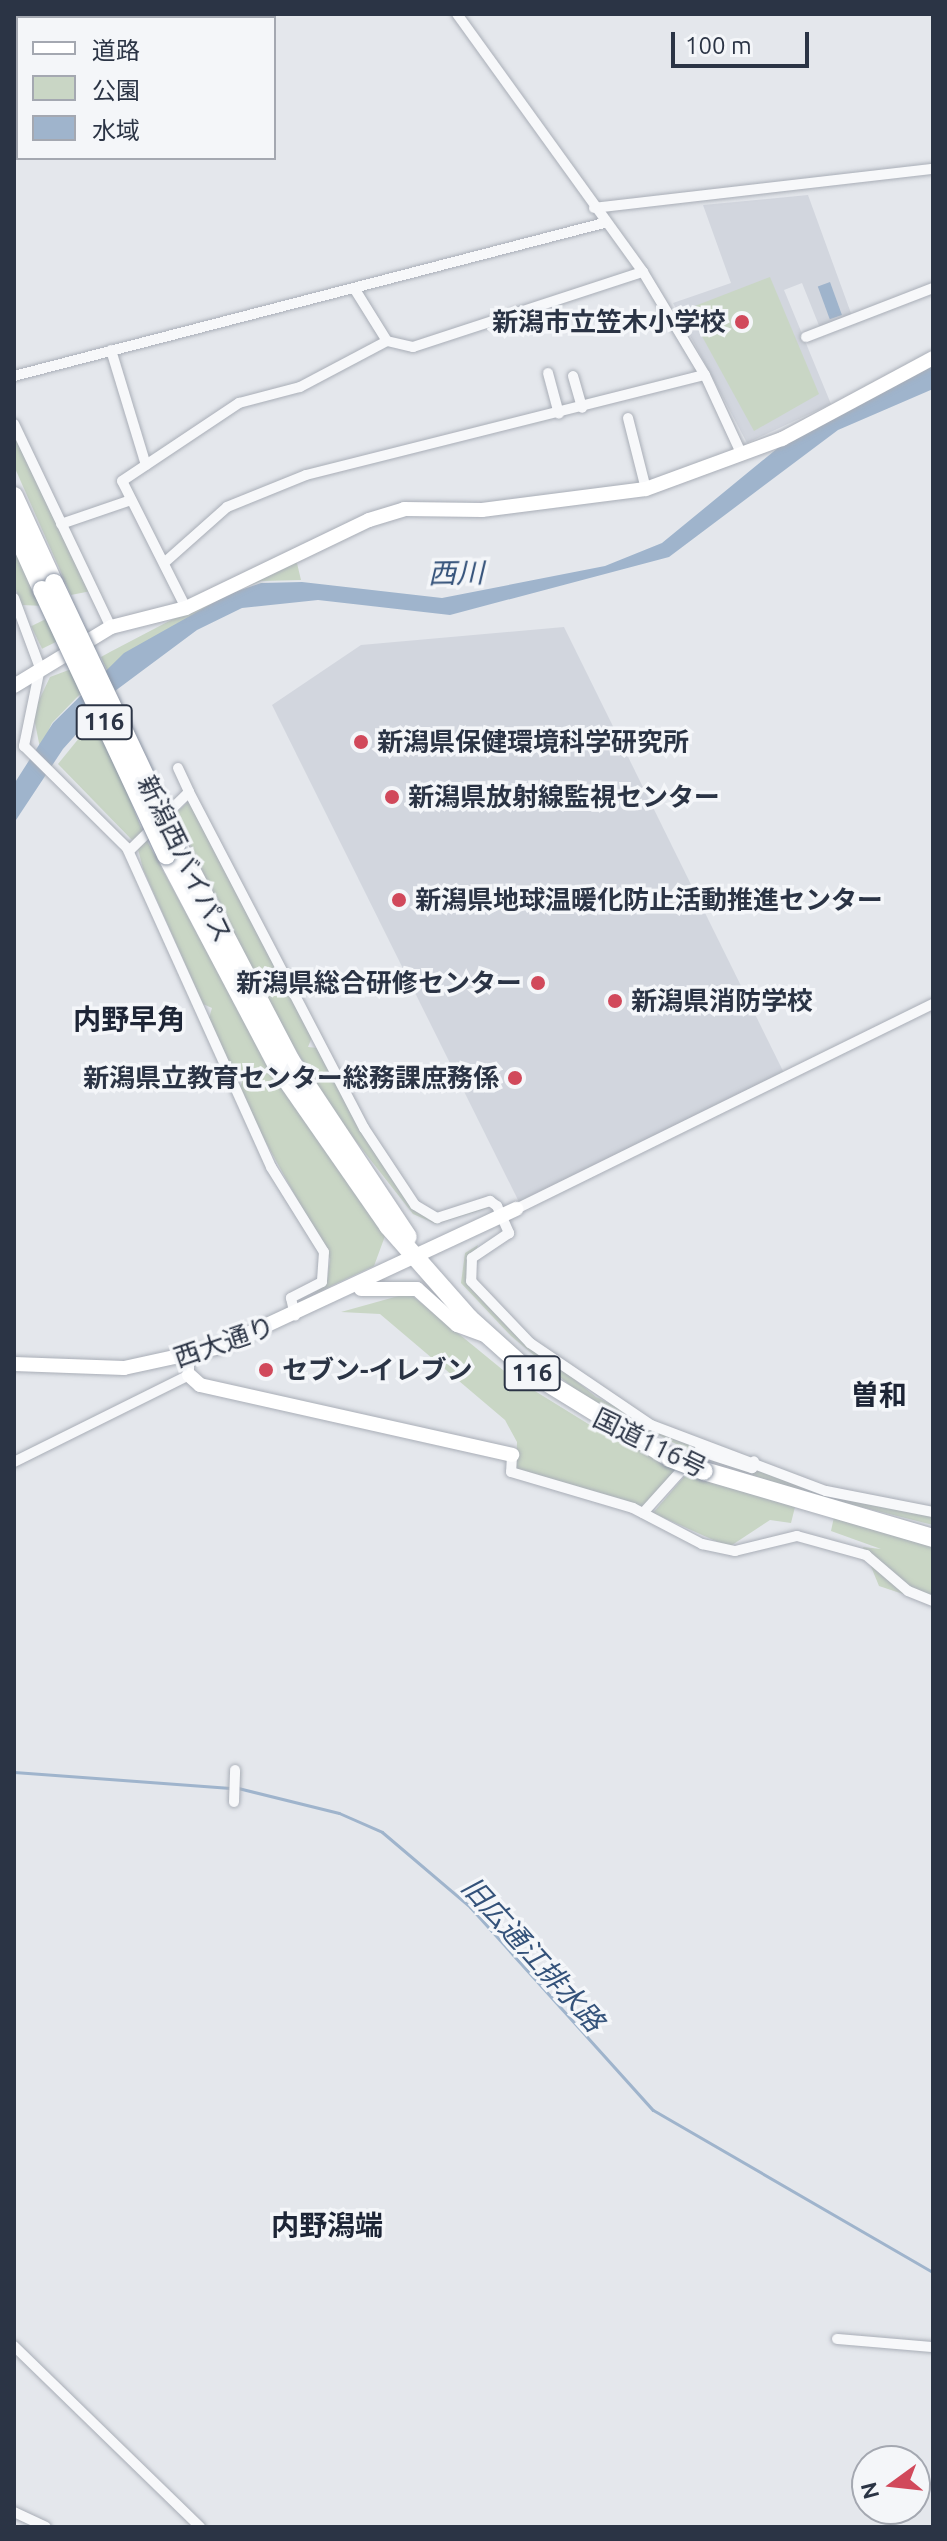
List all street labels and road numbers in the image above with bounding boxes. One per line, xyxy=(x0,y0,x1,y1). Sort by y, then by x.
road number: 116 xyxy=(74,702,134,742)
street label: 新潟西バイパス xyxy=(131,770,239,948)
street label: 西大通り xyxy=(170,1310,278,1374)
road number: 116 xyxy=(502,1353,562,1393)
street label: 国道116号 xyxy=(588,1402,712,1484)

